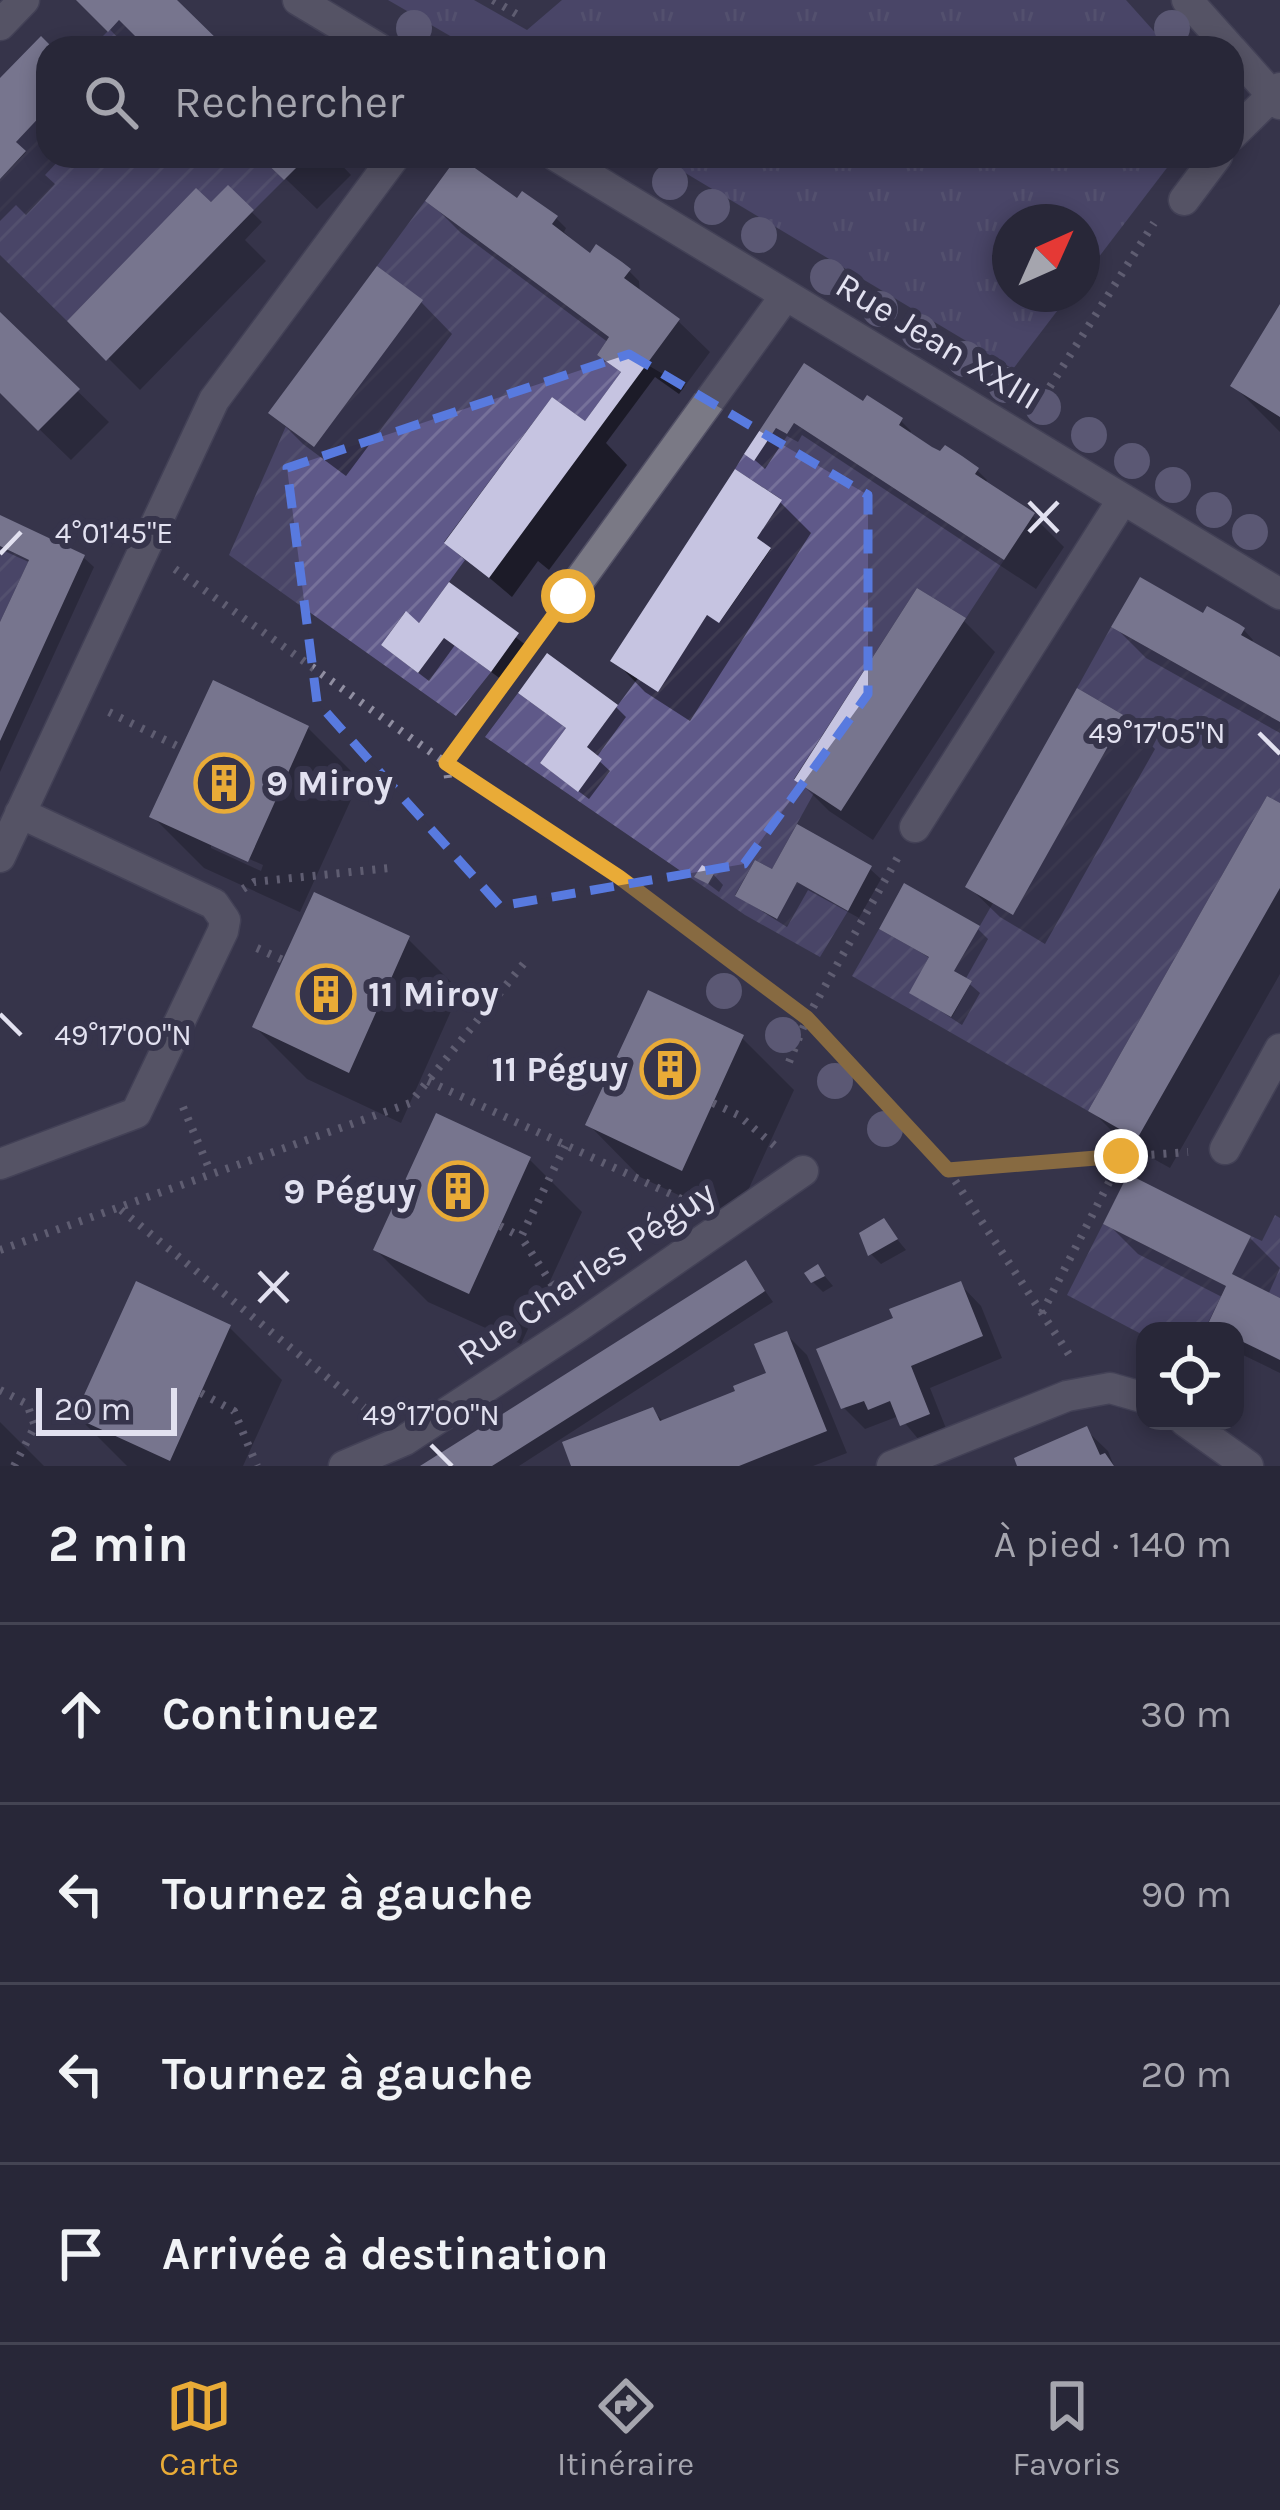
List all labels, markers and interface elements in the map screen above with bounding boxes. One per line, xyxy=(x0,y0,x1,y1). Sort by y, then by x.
search box xyxy=(36,36,1244,168)
icon: search xyxy=(78,69,144,135)
text: Rechercher xyxy=(174,76,404,128)
north arrow xyxy=(992,204,1100,312)
street label: Rue Jean XXIII xyxy=(828,264,1048,418)
text: 4°01'45"E xyxy=(55,515,173,551)
route start xyxy=(541,569,595,623)
text: 49°17'05"N xyxy=(1089,715,1225,751)
building icon: 9 Miroy xyxy=(193,752,255,814)
place label: 9 Miroy xyxy=(266,762,393,805)
building icon: 11 Miroy xyxy=(295,963,357,1025)
place label: 11 Miroy xyxy=(368,973,499,1016)
text: 49°17'00"N xyxy=(54,1017,192,1053)
building icon: 11 Péguy xyxy=(639,1038,701,1100)
place label: 11 Péguy xyxy=(492,1048,628,1091)
route end xyxy=(1094,1129,1148,1183)
building icon: 9 Péguy xyxy=(427,1160,489,1222)
place label: 9 Péguy xyxy=(283,1170,416,1213)
street label: Rue Charles Péguy xyxy=(450,1171,723,1375)
map controls xyxy=(1136,1322,1244,1430)
button: locate xyxy=(1136,1322,1244,1430)
scale bar xyxy=(36,1382,177,1435)
text: 20 m xyxy=(54,1390,131,1428)
text: 49°17'00"N xyxy=(362,1397,500,1433)
text: 2 min xyxy=(48,1514,189,1574)
text: À pied · 140 m xyxy=(994,1521,1232,1567)
icon: ahead xyxy=(48,1681,114,1747)
text: Continuez xyxy=(162,1688,379,1740)
text: 30 m xyxy=(1140,1691,1232,1737)
icon: left xyxy=(48,1861,114,1927)
text: Tournez à gauche xyxy=(162,1868,533,1920)
text: 90 m xyxy=(1140,1871,1232,1917)
icon: left xyxy=(48,2041,114,2107)
text: Tournez à gauche xyxy=(162,2048,533,2100)
text: 20 m xyxy=(1141,2051,1232,2097)
icon: arrive xyxy=(48,2221,114,2287)
text: Arrivée à destination xyxy=(162,2228,609,2280)
tab: Carte xyxy=(159,2373,239,2483)
tab: Itinéraire xyxy=(557,2373,694,2483)
tab: Favoris xyxy=(1012,2373,1121,2483)

